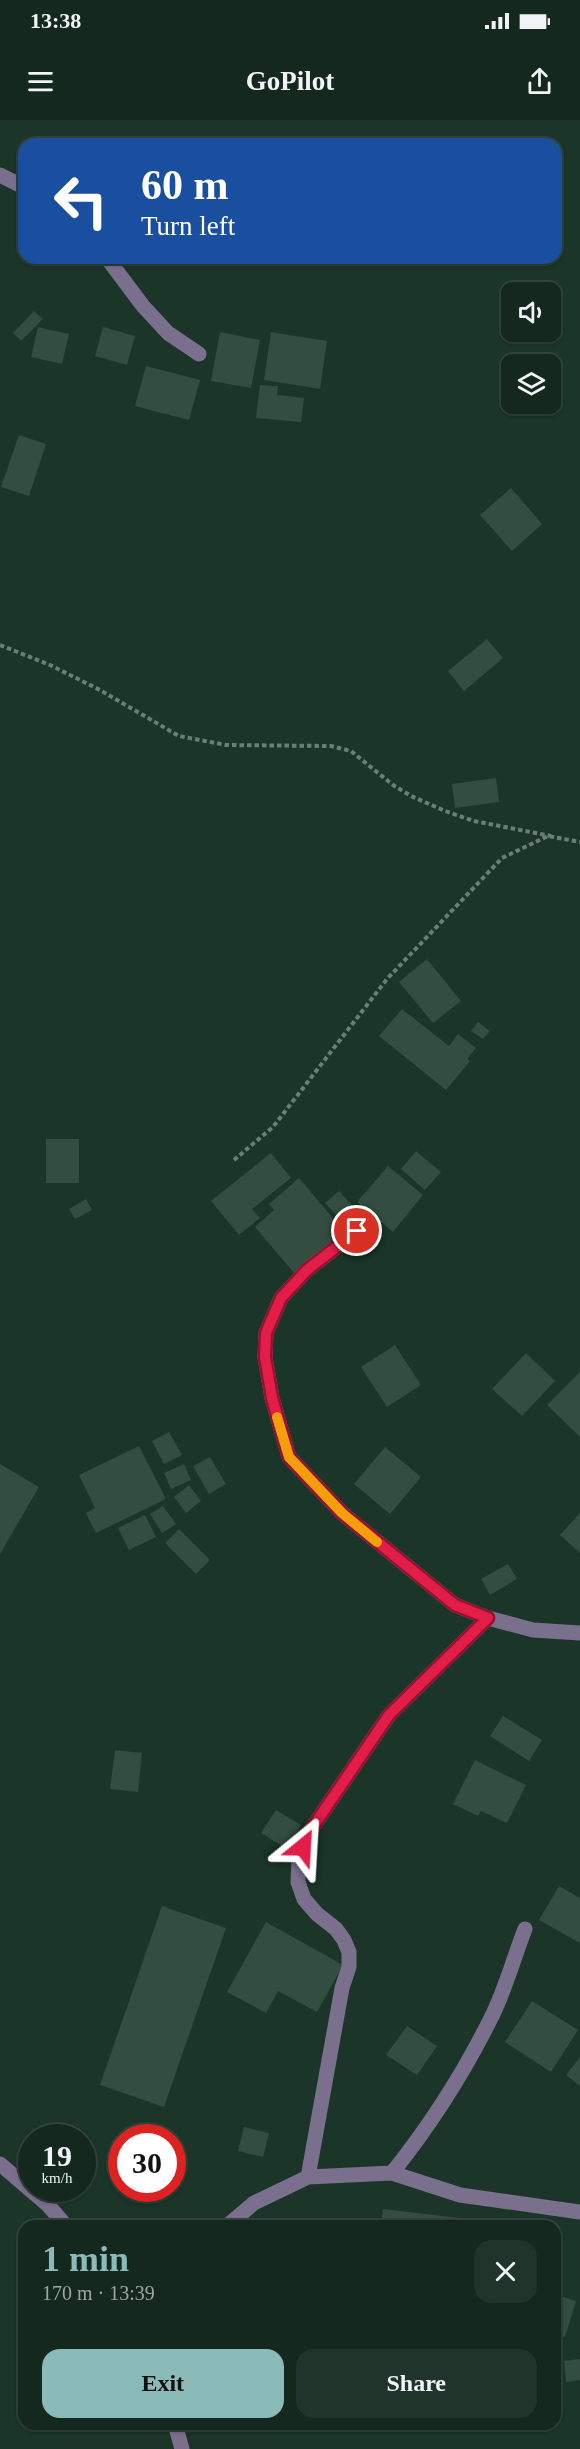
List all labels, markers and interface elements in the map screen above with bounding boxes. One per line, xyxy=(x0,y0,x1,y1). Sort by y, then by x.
text: 13:38 xyxy=(30,8,81,33)
icon: menu xyxy=(24,65,57,98)
icon: share xyxy=(523,65,556,98)
text: GoPilot xyxy=(246,66,334,96)
icon: left xyxy=(42,162,120,240)
text: 60 m xyxy=(141,162,229,208)
text: Turn left xyxy=(141,211,235,241)
map controls xyxy=(501,282,561,414)
button: sound xyxy=(501,282,561,342)
button: layers xyxy=(501,354,561,414)
pin xyxy=(331,1205,382,1256)
icon: arrive xyxy=(340,1214,373,1247)
position arrow xyxy=(271,1815,335,1879)
speed limit sign: 30 xyxy=(108,2124,186,2202)
text: 19 xyxy=(42,2139,72,2172)
text: km/h xyxy=(42,2170,72,2186)
text: 1 min xyxy=(42,2239,129,2279)
button: close xyxy=(474,2240,537,2303)
text: 170 m · 13:39 xyxy=(42,2282,155,2304)
button: Exit xyxy=(42,2349,284,2418)
button: Share xyxy=(296,2349,537,2418)

